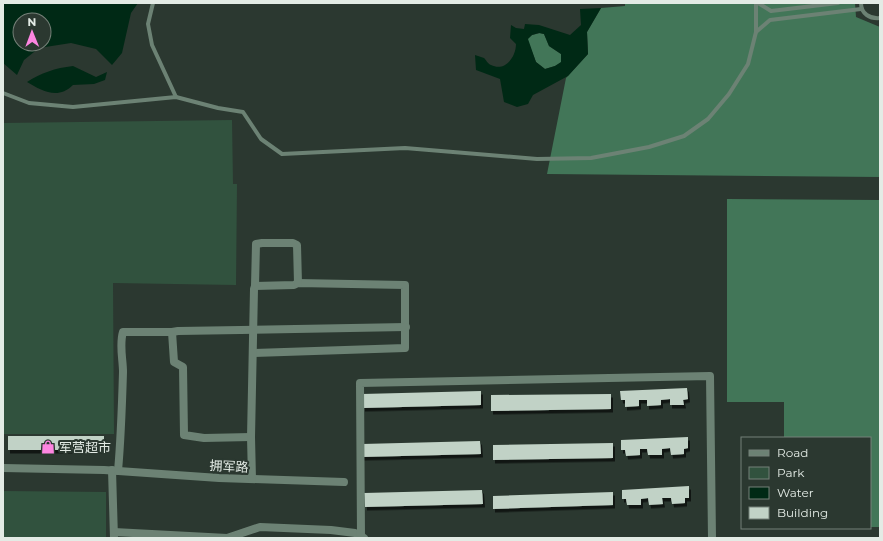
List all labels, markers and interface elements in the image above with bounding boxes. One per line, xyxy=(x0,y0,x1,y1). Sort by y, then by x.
north arrow xyxy=(12,12,52,52)
text: N xyxy=(27,15,36,29)
legend xyxy=(741,437,871,529)
shop icon: 军营超市 xyxy=(40,439,56,455)
place label: 军营超市 xyxy=(59,439,111,455)
text: Road xyxy=(777,445,808,460)
street label: 拥军路 xyxy=(209,457,249,475)
text: Park xyxy=(777,465,805,480)
text: Water xyxy=(777,485,814,500)
text: Building xyxy=(777,505,828,520)

